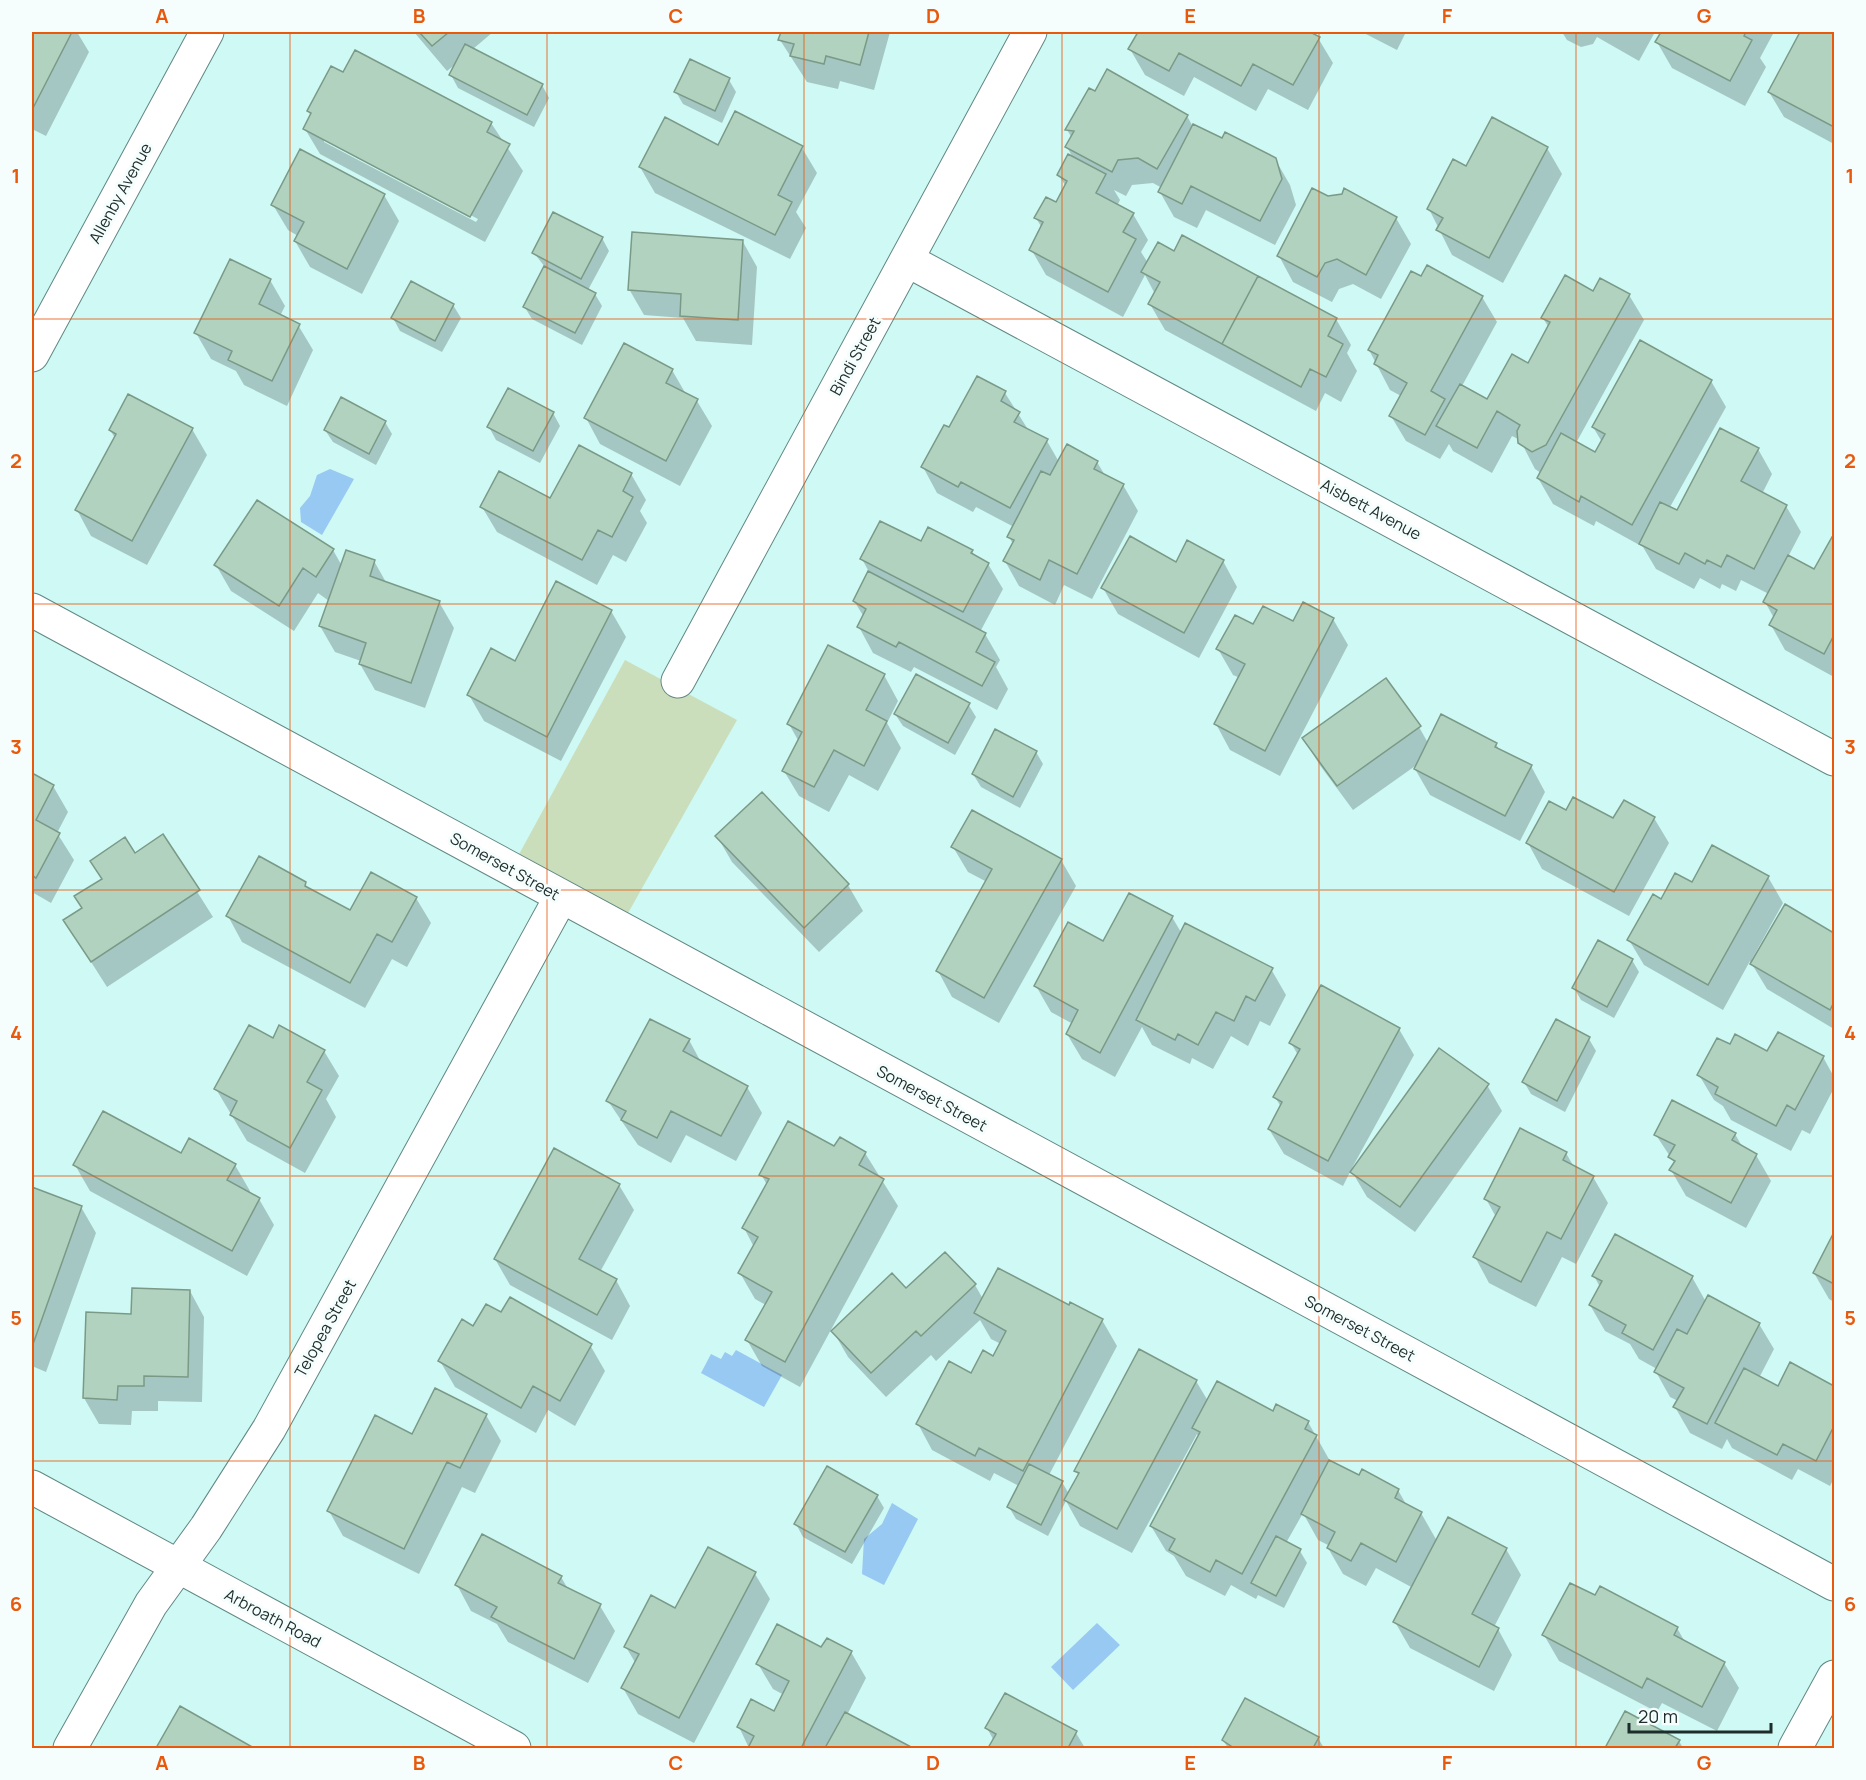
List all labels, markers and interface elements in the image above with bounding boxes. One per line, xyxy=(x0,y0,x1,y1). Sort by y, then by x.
text: A xyxy=(155,2,169,29)
text: B xyxy=(413,2,426,29)
text: C xyxy=(669,2,683,29)
text: D xyxy=(926,2,940,29)
text: E xyxy=(1184,2,1196,29)
text: F xyxy=(1442,2,1453,29)
text: G xyxy=(1697,2,1712,29)
street label: Allenby Avenue xyxy=(83,139,157,247)
text: 1 xyxy=(12,162,20,189)
text: 1 xyxy=(1846,162,1854,189)
street label: Bindi Street xyxy=(824,313,886,399)
text: 2 xyxy=(10,447,22,474)
text: 2 xyxy=(1844,447,1856,474)
street label: Aisbett Avenue xyxy=(1317,473,1425,545)
text: 3 xyxy=(10,733,22,760)
text: 3 xyxy=(1844,733,1856,760)
street label: Somerset Street xyxy=(446,827,564,905)
text: 4 xyxy=(10,1019,22,1046)
text: 4 xyxy=(1844,1019,1856,1046)
street label: Somerset Street xyxy=(873,1060,991,1136)
street label: Telopea Street xyxy=(289,1275,361,1381)
street label: Somerset Street xyxy=(1301,1290,1419,1366)
text: 5 xyxy=(10,1304,22,1331)
text: 5 xyxy=(1844,1304,1856,1331)
street label: Arbroath Road xyxy=(221,1583,325,1653)
text: 6 xyxy=(10,1590,22,1617)
text: 6 xyxy=(1844,1590,1856,1617)
scale bar xyxy=(1629,1696,1772,1734)
text: 20 m xyxy=(1638,1704,1678,1728)
text: A xyxy=(155,1749,169,1776)
text: B xyxy=(413,1749,426,1776)
text: C xyxy=(669,1749,683,1776)
text: D xyxy=(926,1749,940,1776)
text: E xyxy=(1184,1749,1196,1776)
text: F xyxy=(1442,1749,1453,1776)
text: G xyxy=(1697,1749,1712,1776)

